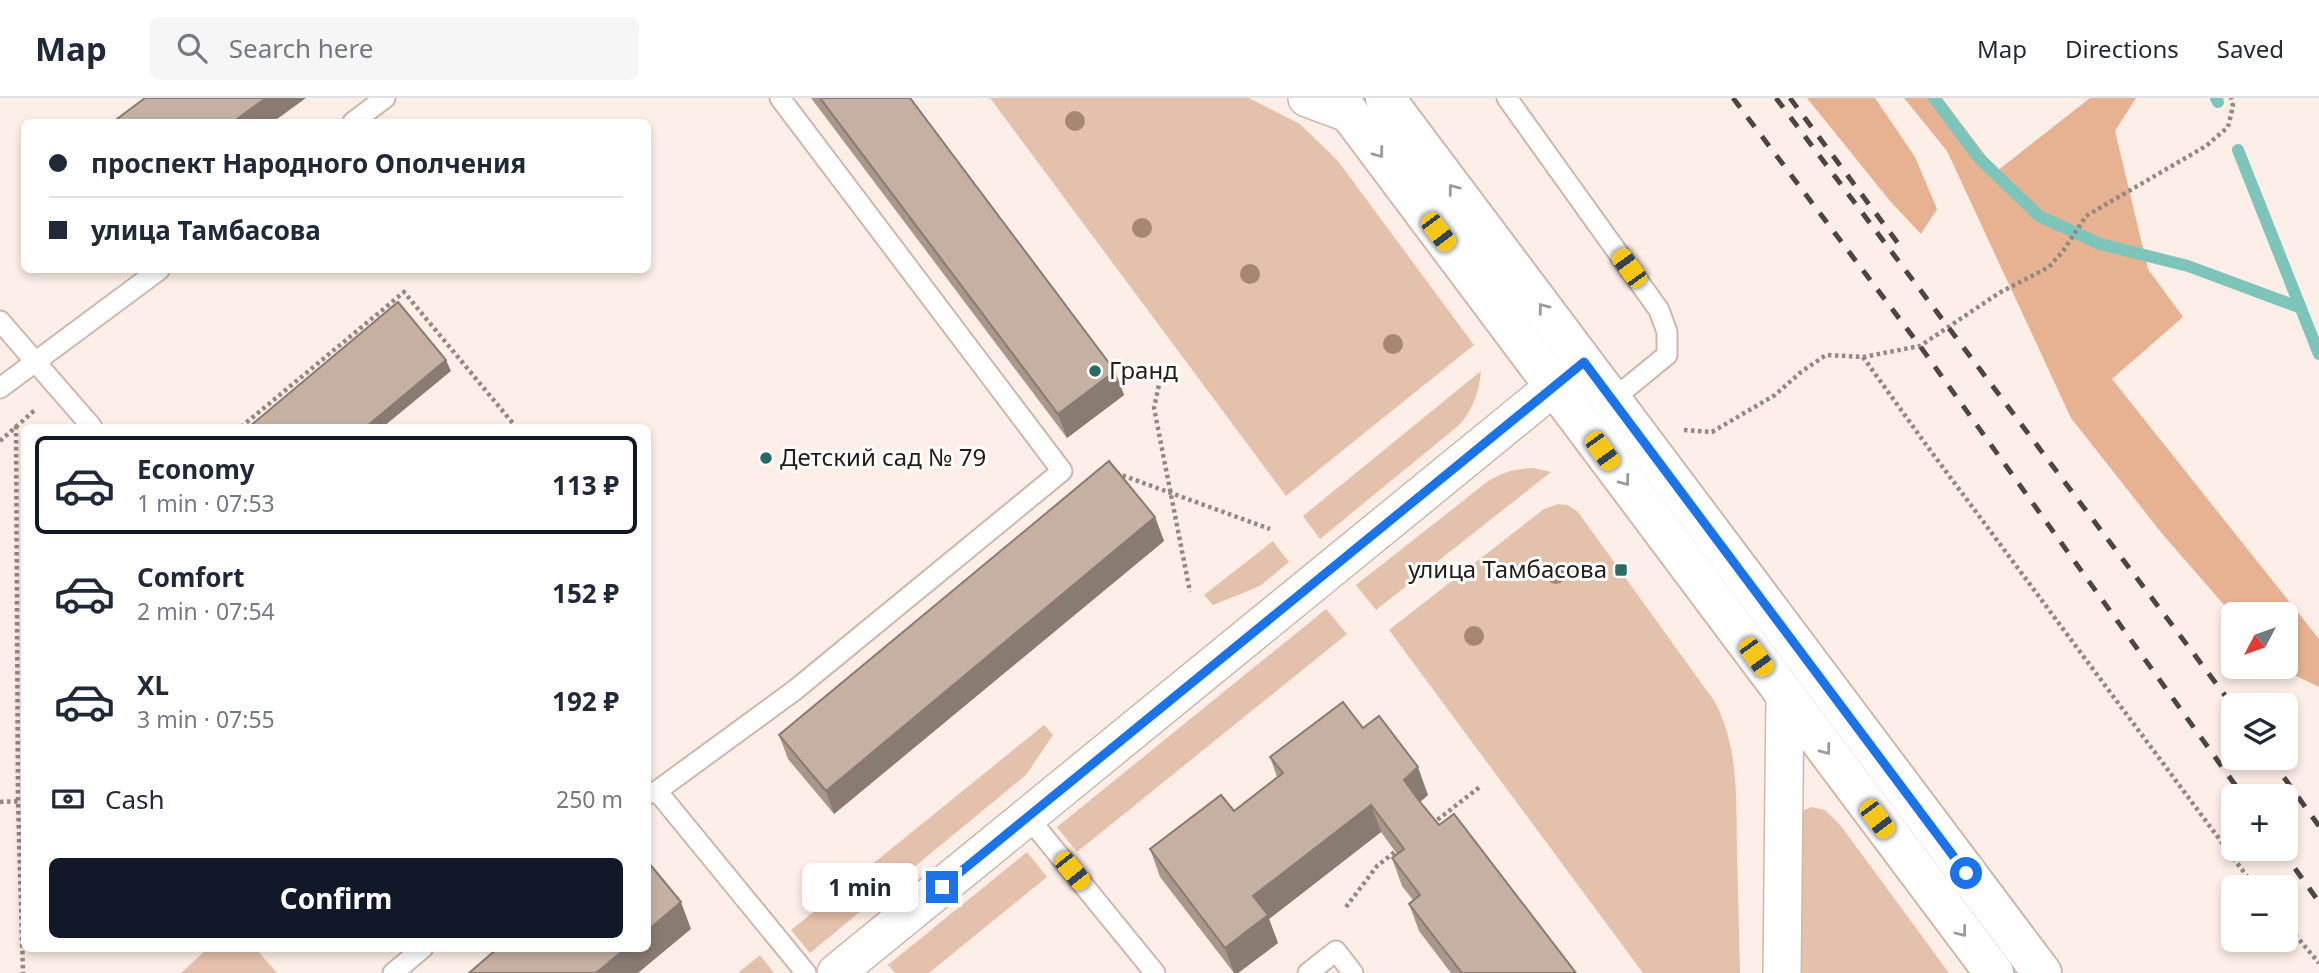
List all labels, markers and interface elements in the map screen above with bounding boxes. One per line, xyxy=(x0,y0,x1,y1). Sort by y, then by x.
search box xyxy=(149,17,639,80)
text: Map xyxy=(35,26,107,71)
icon: search xyxy=(173,29,211,67)
text: Search here xyxy=(229,30,373,66)
text: Map xyxy=(1977,32,2027,65)
text: Directions xyxy=(2065,32,2179,65)
text: Saved xyxy=(2217,32,2284,65)
text: проспект Народного Ополчения xyxy=(91,145,526,181)
one-way arrow xyxy=(1371,145,1383,157)
one-way arrow xyxy=(1449,184,1462,197)
car xyxy=(1417,209,1460,255)
text: улица Тамбасова xyxy=(91,212,321,248)
car xyxy=(1609,245,1650,291)
one-way arrow xyxy=(1538,303,1551,315)
place label: Гранд xyxy=(1109,353,1178,386)
marker: Гранд xyxy=(1087,363,1103,379)
car xyxy=(1582,428,1623,474)
place label: Детский сад № 79 xyxy=(780,440,986,473)
marker: Детский сад № 79 xyxy=(758,450,774,466)
text: Economy xyxy=(137,451,255,487)
icon: car xyxy=(53,454,116,517)
text: 113 ₽ xyxy=(552,467,619,503)
one-way arrow xyxy=(1616,474,1629,486)
text: 1 min · 07:53 xyxy=(137,487,275,519)
place label: улица Тамбасова xyxy=(1408,552,1607,585)
text: Comfort xyxy=(137,559,245,595)
icon: car xyxy=(53,562,116,625)
marker: улица Тамбасова xyxy=(1613,562,1629,578)
text: 152 ₽ xyxy=(552,575,619,611)
text: 2 min · 07:54 xyxy=(137,595,275,627)
north arrow xyxy=(2221,602,2298,679)
map controls xyxy=(2221,602,2298,952)
car xyxy=(1736,634,1777,680)
text: XL xyxy=(137,667,169,703)
icon: car xyxy=(53,670,116,733)
text: 192 ₽ xyxy=(552,683,619,719)
button: layers xyxy=(2221,693,2298,770)
text: 3 min · 07:55 xyxy=(137,703,275,735)
one-way arrow xyxy=(1817,742,1830,755)
icon: cash xyxy=(49,780,87,818)
text: Cash xyxy=(105,781,165,817)
text: 250 m xyxy=(556,783,623,815)
button: + xyxy=(2221,784,2298,861)
car xyxy=(1856,796,1899,842)
car xyxy=(1051,848,1094,894)
route start xyxy=(1950,857,1982,889)
button: Confirm xyxy=(49,858,623,938)
callout: 1 min xyxy=(802,862,918,912)
text: 1 min xyxy=(828,871,892,903)
route end xyxy=(926,871,958,903)
button: − xyxy=(2221,875,2298,952)
one-way arrow xyxy=(1954,924,1967,937)

